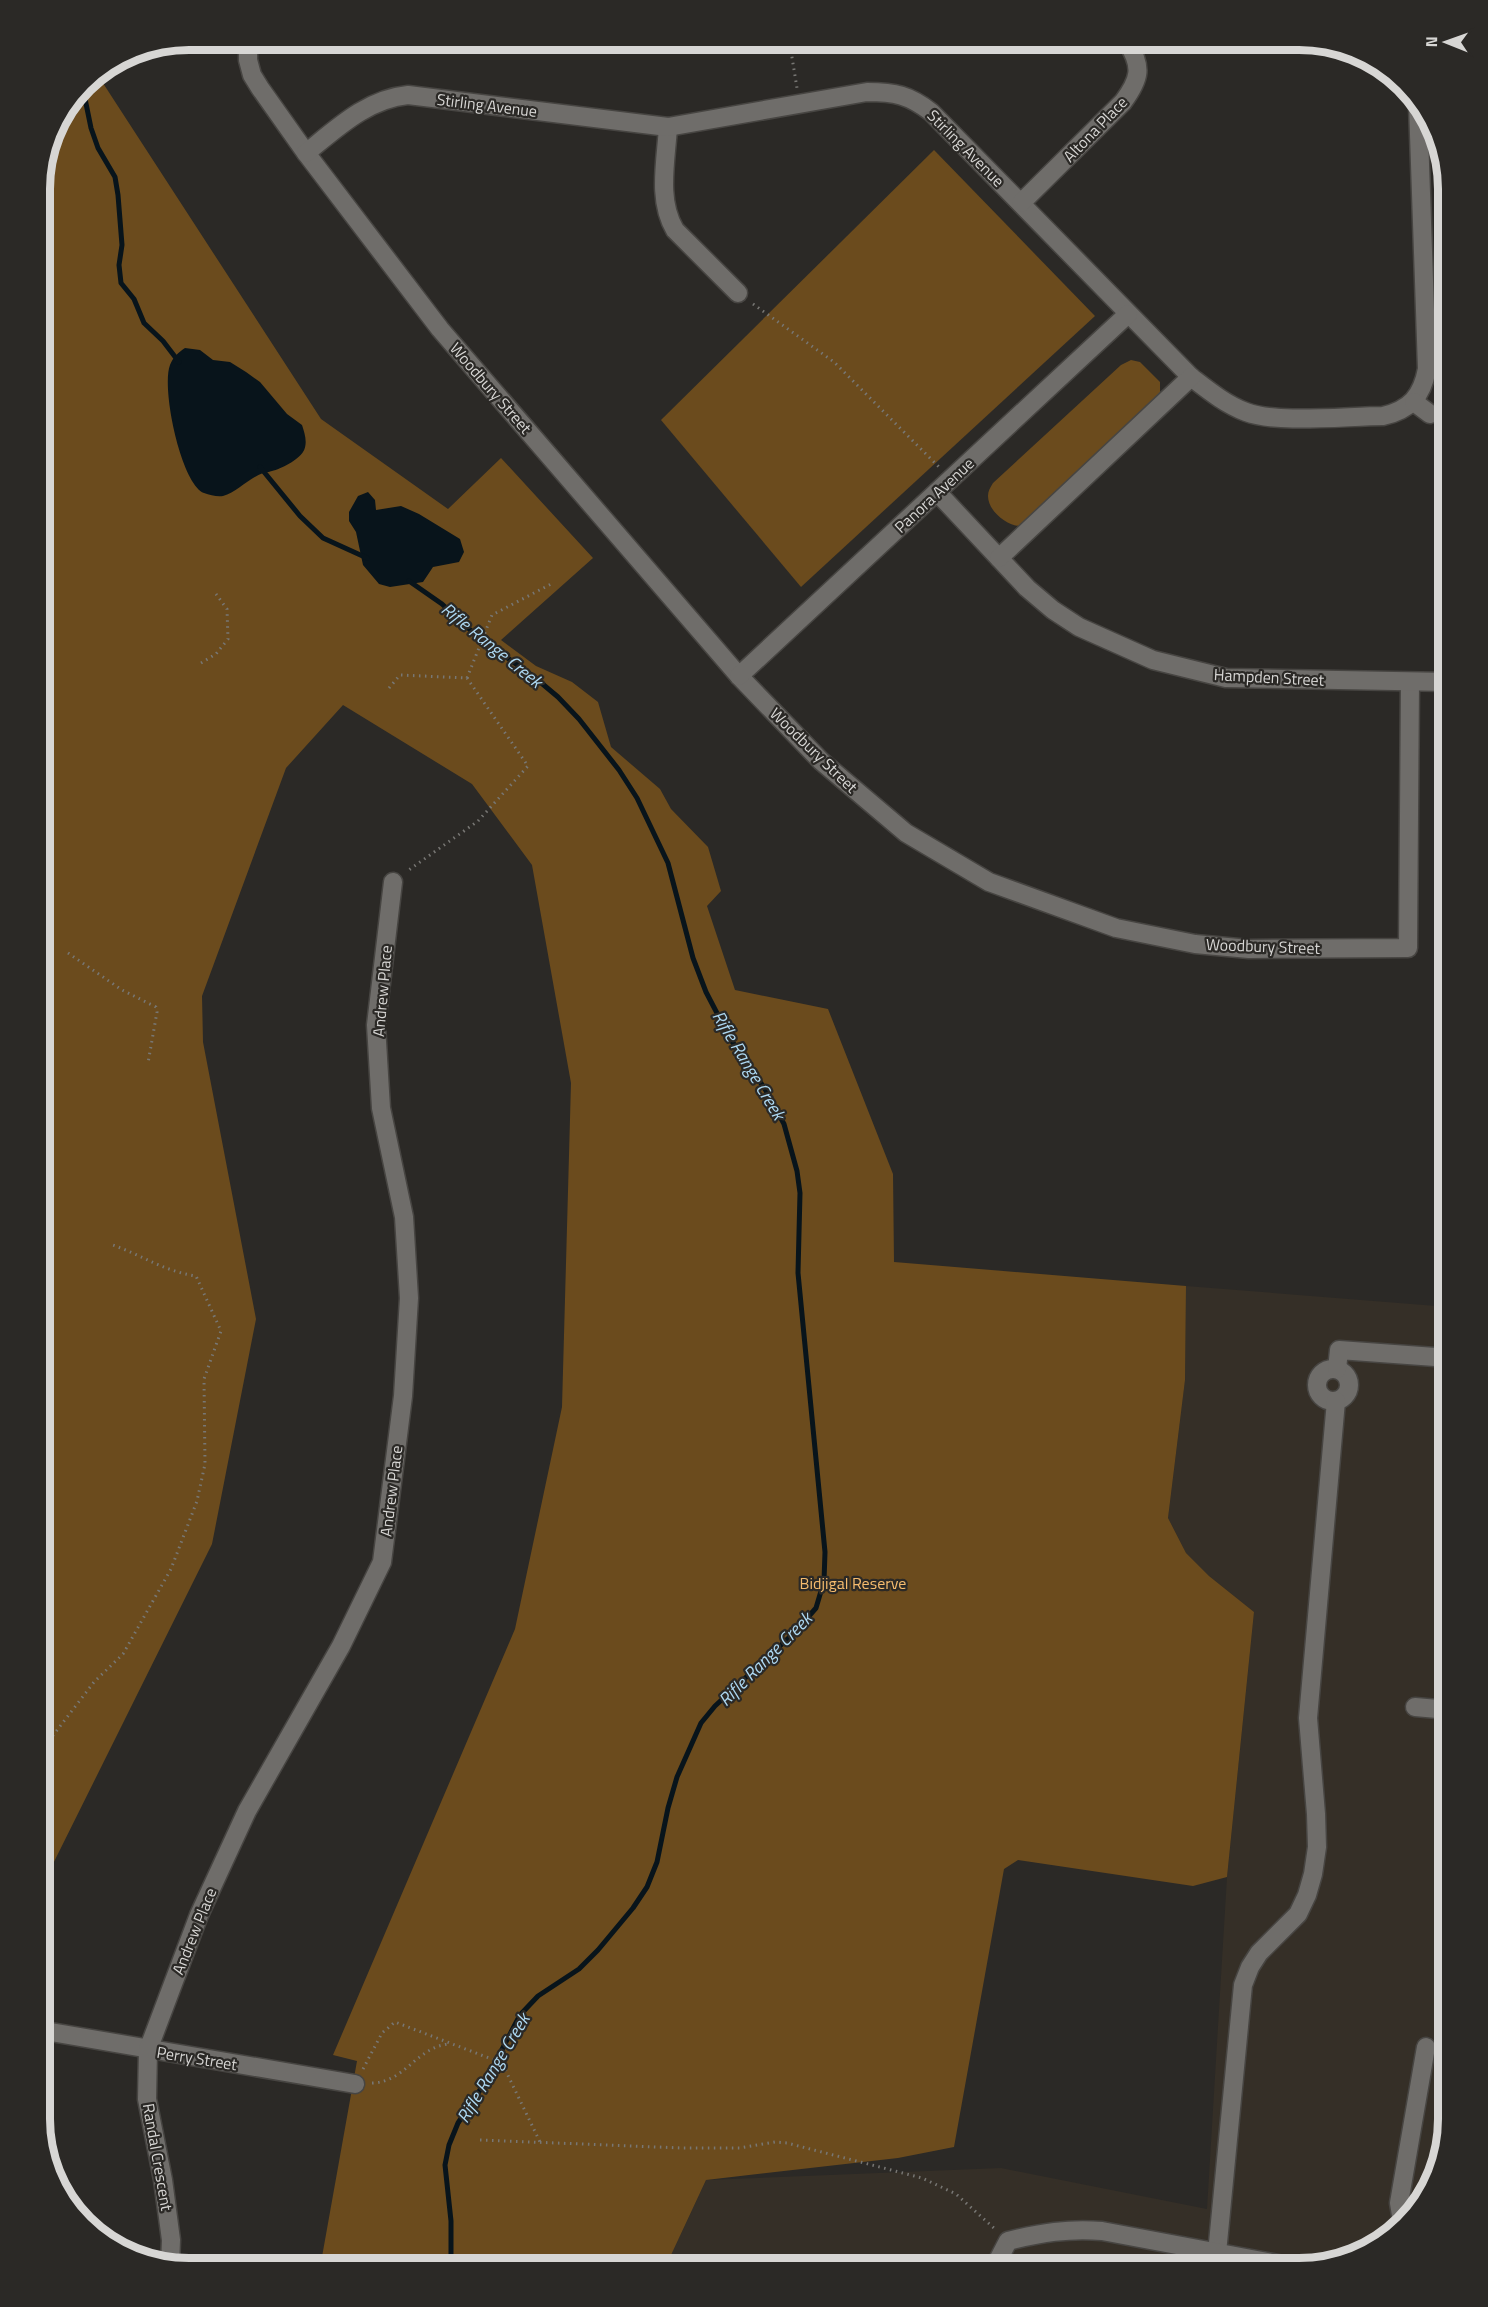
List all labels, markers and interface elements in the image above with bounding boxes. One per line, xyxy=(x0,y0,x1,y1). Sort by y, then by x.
north arrow xyxy=(1416,12,1476,72)
text: N xyxy=(1419,36,1443,47)
street label: Stirling Avenue xyxy=(436,87,538,123)
street label: Altona Place xyxy=(1057,91,1133,167)
street label: Stirling Avenue xyxy=(922,104,1010,192)
street label: Woodbury Street xyxy=(444,337,538,439)
street label: Panora Avenue xyxy=(889,452,979,538)
water label: Rifle Range Creek xyxy=(436,596,550,696)
street label: Hampden Street xyxy=(1213,662,1325,692)
street label: Woodbury Street xyxy=(765,702,864,799)
street label: Woodbury Street xyxy=(1206,932,1321,960)
street label: Andrew Place xyxy=(366,944,398,1038)
water label: Rifle Range Creek xyxy=(706,1005,793,1127)
street label: Andrew Place xyxy=(373,1444,409,1538)
park label: Bidjigal Reserve xyxy=(800,1571,906,1595)
water label: Rifle Range Creek xyxy=(712,1604,820,1712)
street label: Andrew Place xyxy=(166,1884,222,1978)
water label: Rifle Range Creek xyxy=(450,2006,537,2128)
street label: Perry Street xyxy=(155,2040,239,2076)
street label: Randal Crescent xyxy=(137,2101,179,2213)

